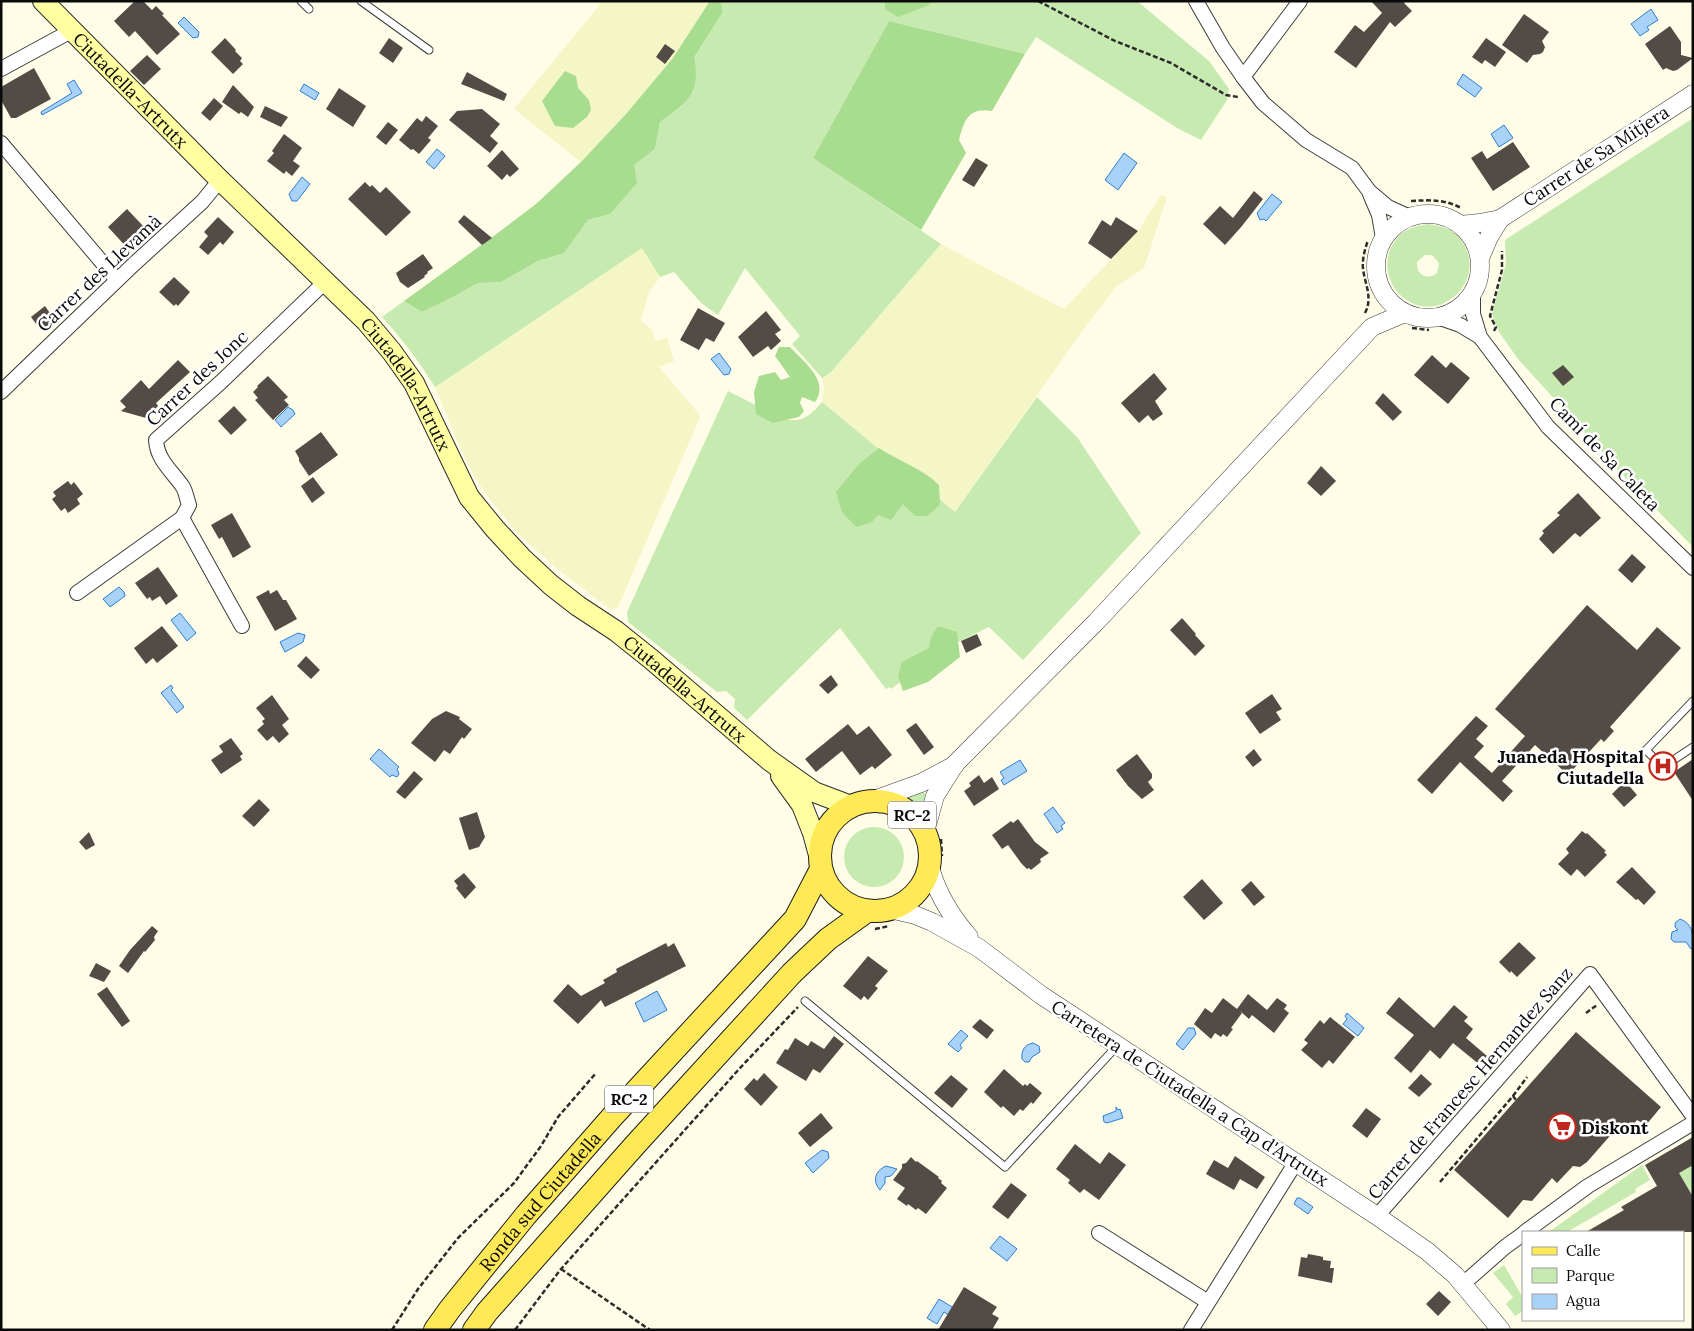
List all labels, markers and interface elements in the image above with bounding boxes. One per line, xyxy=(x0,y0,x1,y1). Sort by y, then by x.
street label: Ciutadella-Artrutx xyxy=(68,27,194,153)
street label: Carrer de Sa Mitjera xyxy=(1519,100,1673,212)
street label: Carrer des Llevamà xyxy=(32,209,166,337)
street label: Ciutadella-Artrutx xyxy=(356,312,457,455)
street label: Carrer des Jonc xyxy=(141,325,253,431)
street label: Camí de Sa Caleta xyxy=(1545,392,1665,516)
street label: Ciutadella-Artrutx xyxy=(619,630,752,748)
place label: Juaneda Hospital Ciutadella xyxy=(1498,745,1645,789)
hospital icon: Juaneda Hospital Ciutadella xyxy=(1648,751,1678,781)
road number: RC-2 xyxy=(888,802,936,828)
street label: Carrer de Francesc Hernandez Sanz xyxy=(1363,962,1577,1204)
street label: Carretera de Ciutadella a Cap d'Artrutx xyxy=(1047,995,1333,1192)
road number: RC-2 xyxy=(605,1086,653,1112)
supermarket icon: Diskont xyxy=(1547,1112,1577,1142)
place label: Diskont xyxy=(1581,1116,1649,1139)
street label: Ronda sud Ciutadella xyxy=(474,1127,606,1276)
legend xyxy=(1522,1231,1684,1321)
text: Calle xyxy=(1566,1241,1601,1260)
text: Parque xyxy=(1566,1266,1615,1285)
text: Agua xyxy=(1565,1291,1601,1310)

